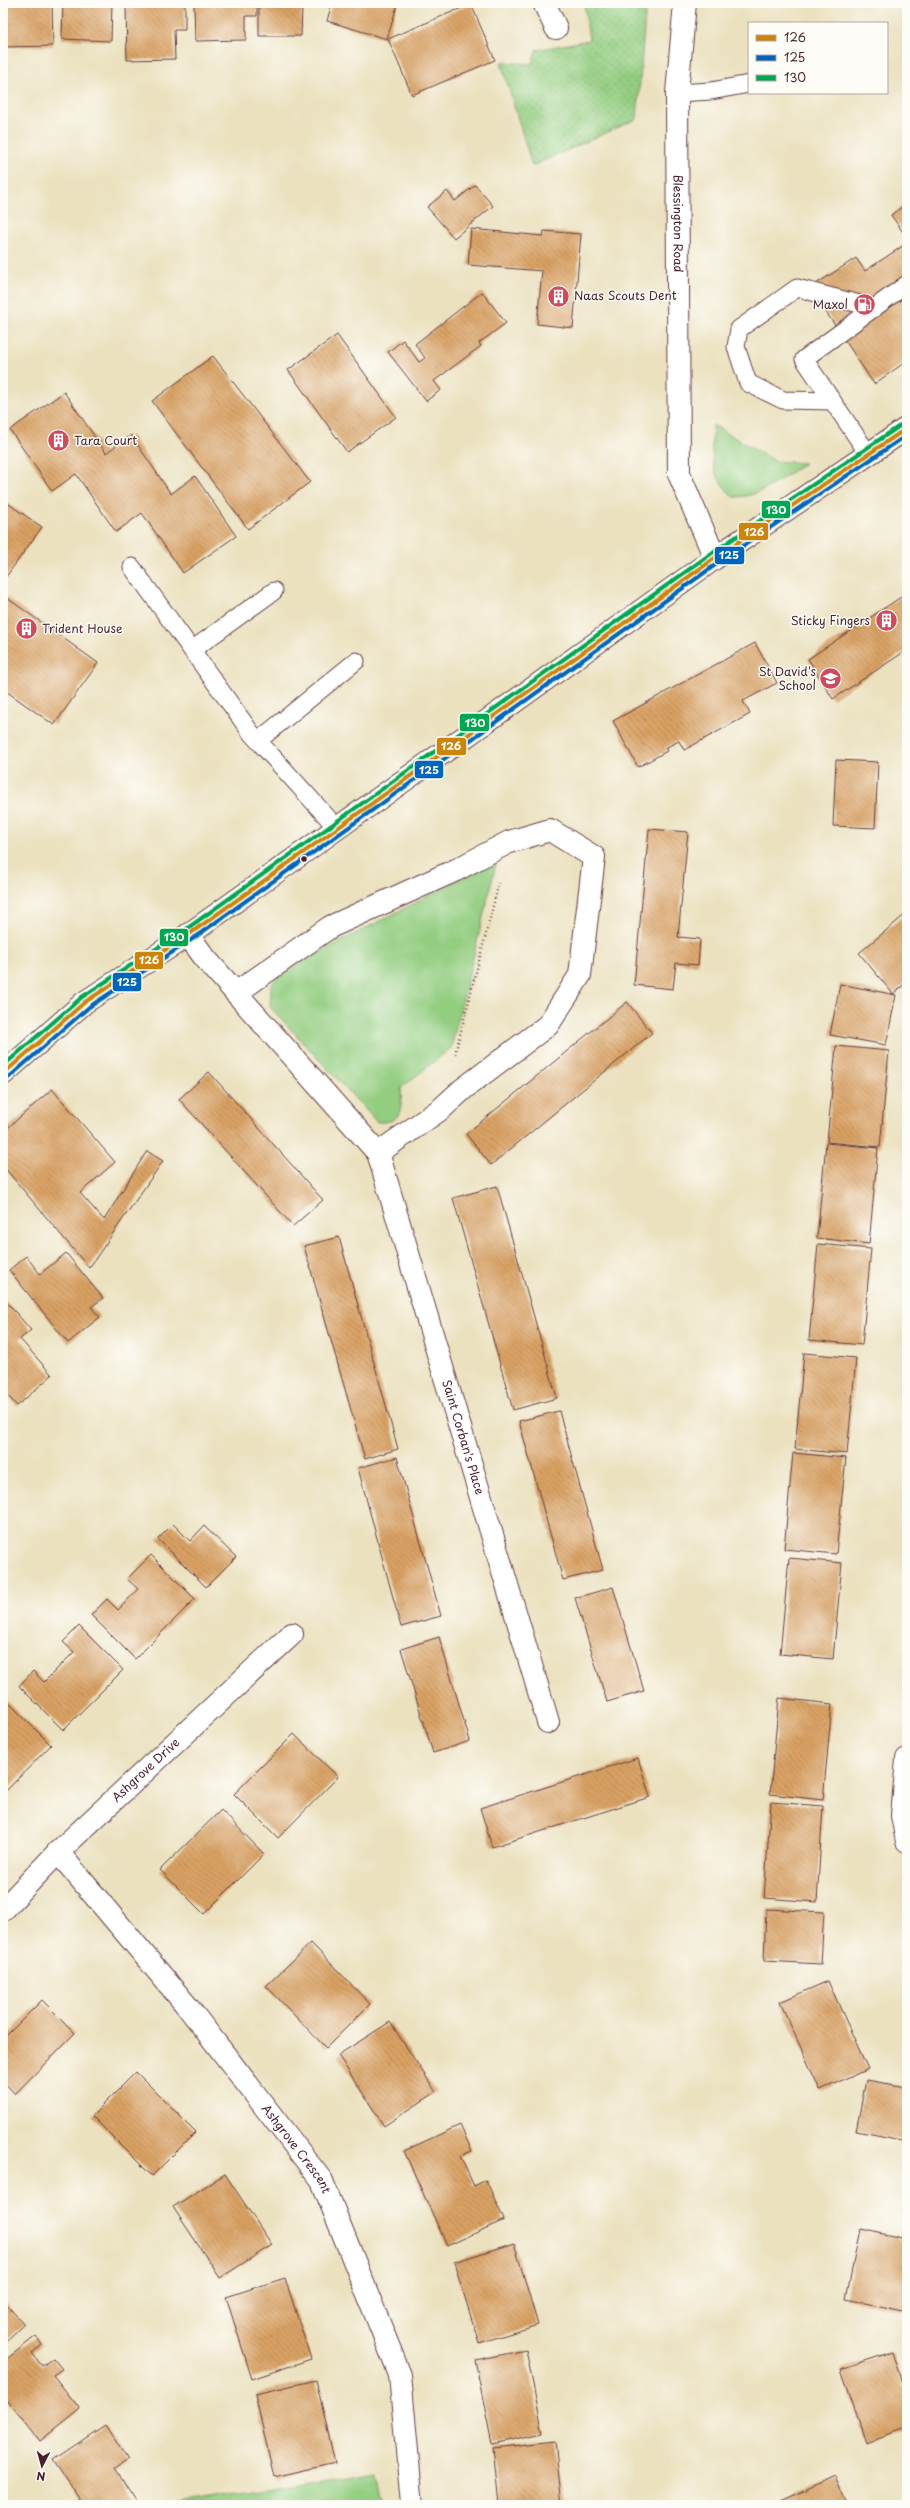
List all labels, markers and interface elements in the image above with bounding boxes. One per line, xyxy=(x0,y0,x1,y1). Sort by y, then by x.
legend xyxy=(748,22,888,94)
text: 126 xyxy=(784,28,806,46)
text: 125 xyxy=(784,48,805,66)
text: 130 xyxy=(784,68,806,86)
street label: Blessington Road xyxy=(669,175,688,273)
building icon: Naas Scouts Dent xyxy=(545,283,571,309)
place label: Naas Scouts Dent xyxy=(574,286,677,304)
fuel station icon: Maxol xyxy=(851,292,877,318)
place label: Maxol xyxy=(813,295,848,313)
building icon: Tara Court xyxy=(45,428,71,454)
place label: Tara Court xyxy=(74,431,137,449)
line badge: 130 xyxy=(761,500,791,519)
text: 130 xyxy=(766,501,786,518)
line badge: 126 xyxy=(738,522,769,541)
text: 126 xyxy=(744,523,764,540)
line badge: 125 xyxy=(714,546,745,565)
text: 125 xyxy=(719,546,739,563)
building icon: Sticky Fingers xyxy=(873,608,899,634)
place label: Sticky Fingers xyxy=(791,611,871,629)
building icon: Trident House xyxy=(14,616,40,642)
place label: Trident House xyxy=(42,619,123,637)
place label: St David's School xyxy=(759,662,817,694)
school or university icon: St David's School xyxy=(818,666,844,692)
line badge: 130 xyxy=(459,713,490,732)
text: 130 xyxy=(465,714,485,731)
line badge: 126 xyxy=(436,737,467,756)
text: 126 xyxy=(441,737,461,754)
line badge: 125 xyxy=(414,760,444,779)
text: 125 xyxy=(419,761,439,778)
unlabelled marker xyxy=(299,854,309,864)
line badge: 130 xyxy=(159,928,189,947)
text: 130 xyxy=(164,928,184,945)
line badge: 126 xyxy=(134,951,164,970)
text: 126 xyxy=(139,951,159,968)
line badge: 125 xyxy=(112,972,142,992)
text: 125 xyxy=(117,973,137,990)
street label: Saint Corban's Place xyxy=(438,1378,490,1496)
street label: Ashgrove Drive xyxy=(107,1733,183,1806)
street label: Ashgrove Crescent xyxy=(258,2100,336,2196)
north arrow xyxy=(22,2446,62,2486)
text: N xyxy=(35,2468,46,2485)

